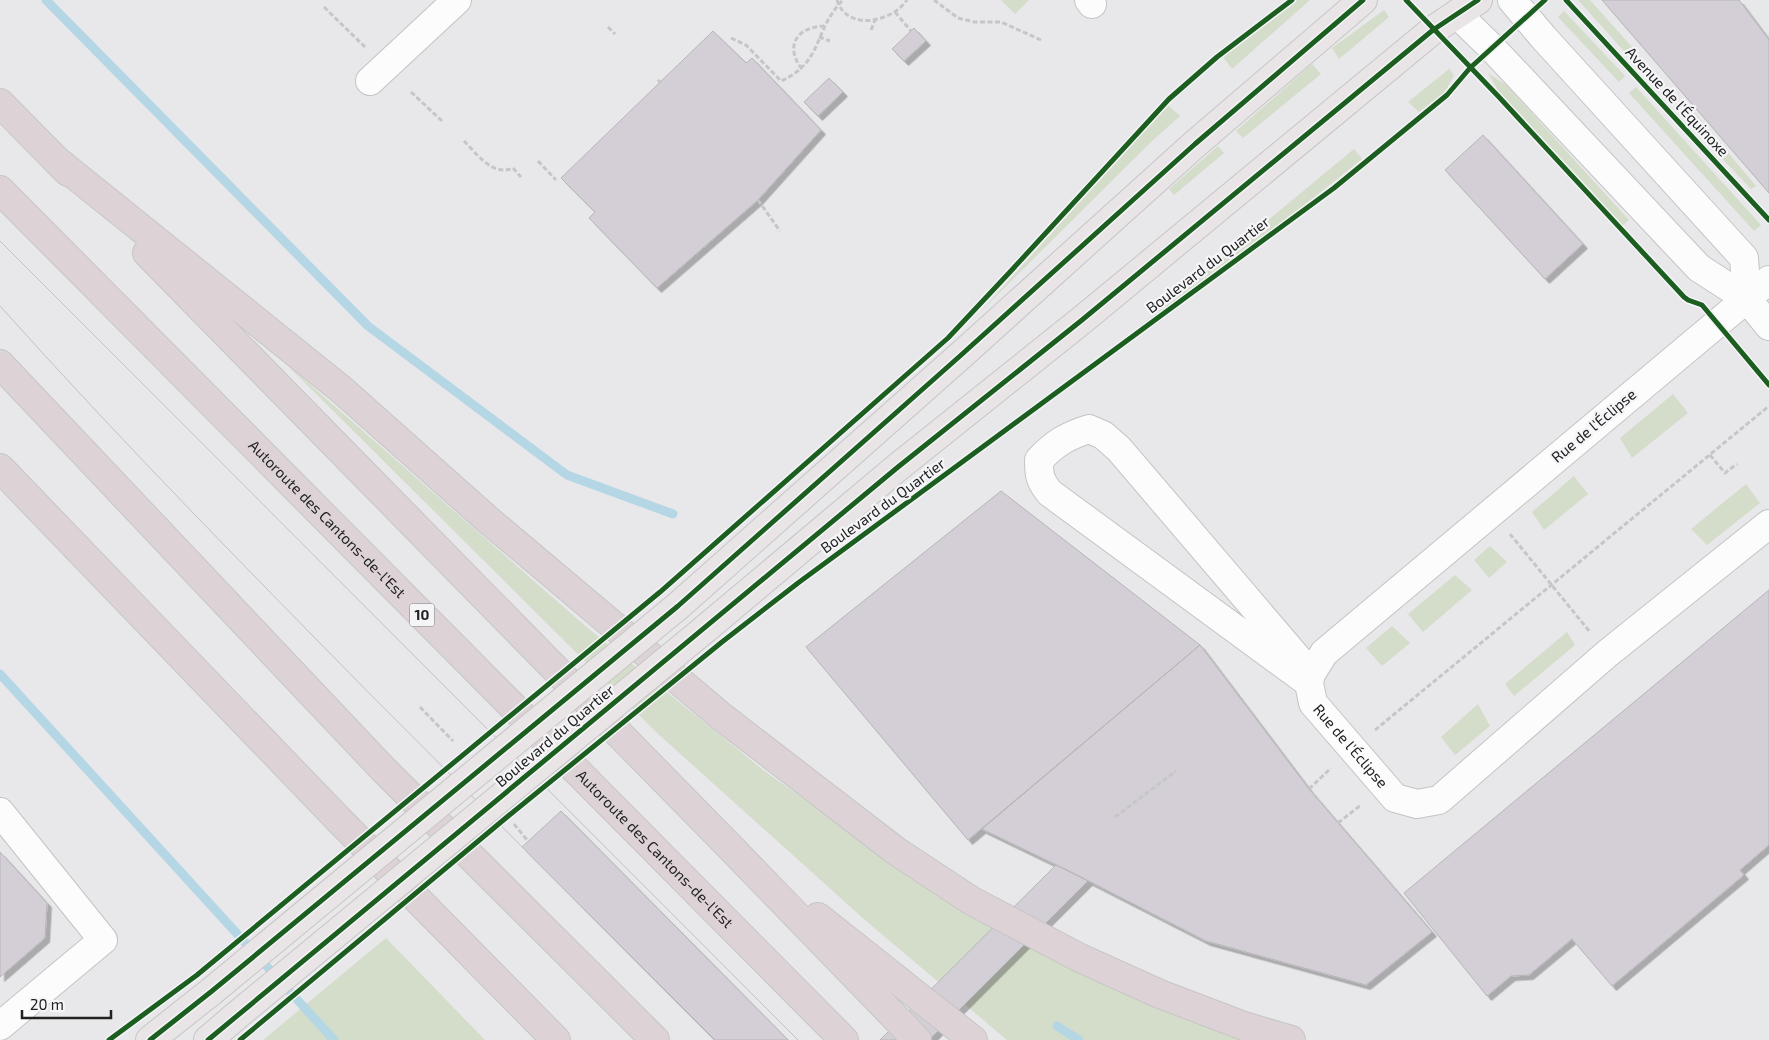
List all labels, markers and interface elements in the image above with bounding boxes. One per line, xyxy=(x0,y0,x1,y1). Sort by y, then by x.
street label: Avenue de l'Équinoxe xyxy=(1622,43,1733,160)
street label: Boulevard du Quartier xyxy=(1142,212,1273,317)
street label: Rue de l'Éclipse xyxy=(1547,385,1639,466)
street label: Autoroute des Cantons-de-l'Est xyxy=(245,436,410,601)
street label: Boulevard du Quartier xyxy=(817,454,949,557)
road number: 10 xyxy=(410,604,434,626)
street label: Boulevard du Quartier xyxy=(491,680,618,791)
street label: Rue de l'Éclipse xyxy=(1310,700,1392,791)
street label: Autoroute des Cantons-de-l'Est xyxy=(573,766,738,931)
scale bar xyxy=(22,988,111,1020)
text: 20 m xyxy=(30,995,64,1013)

